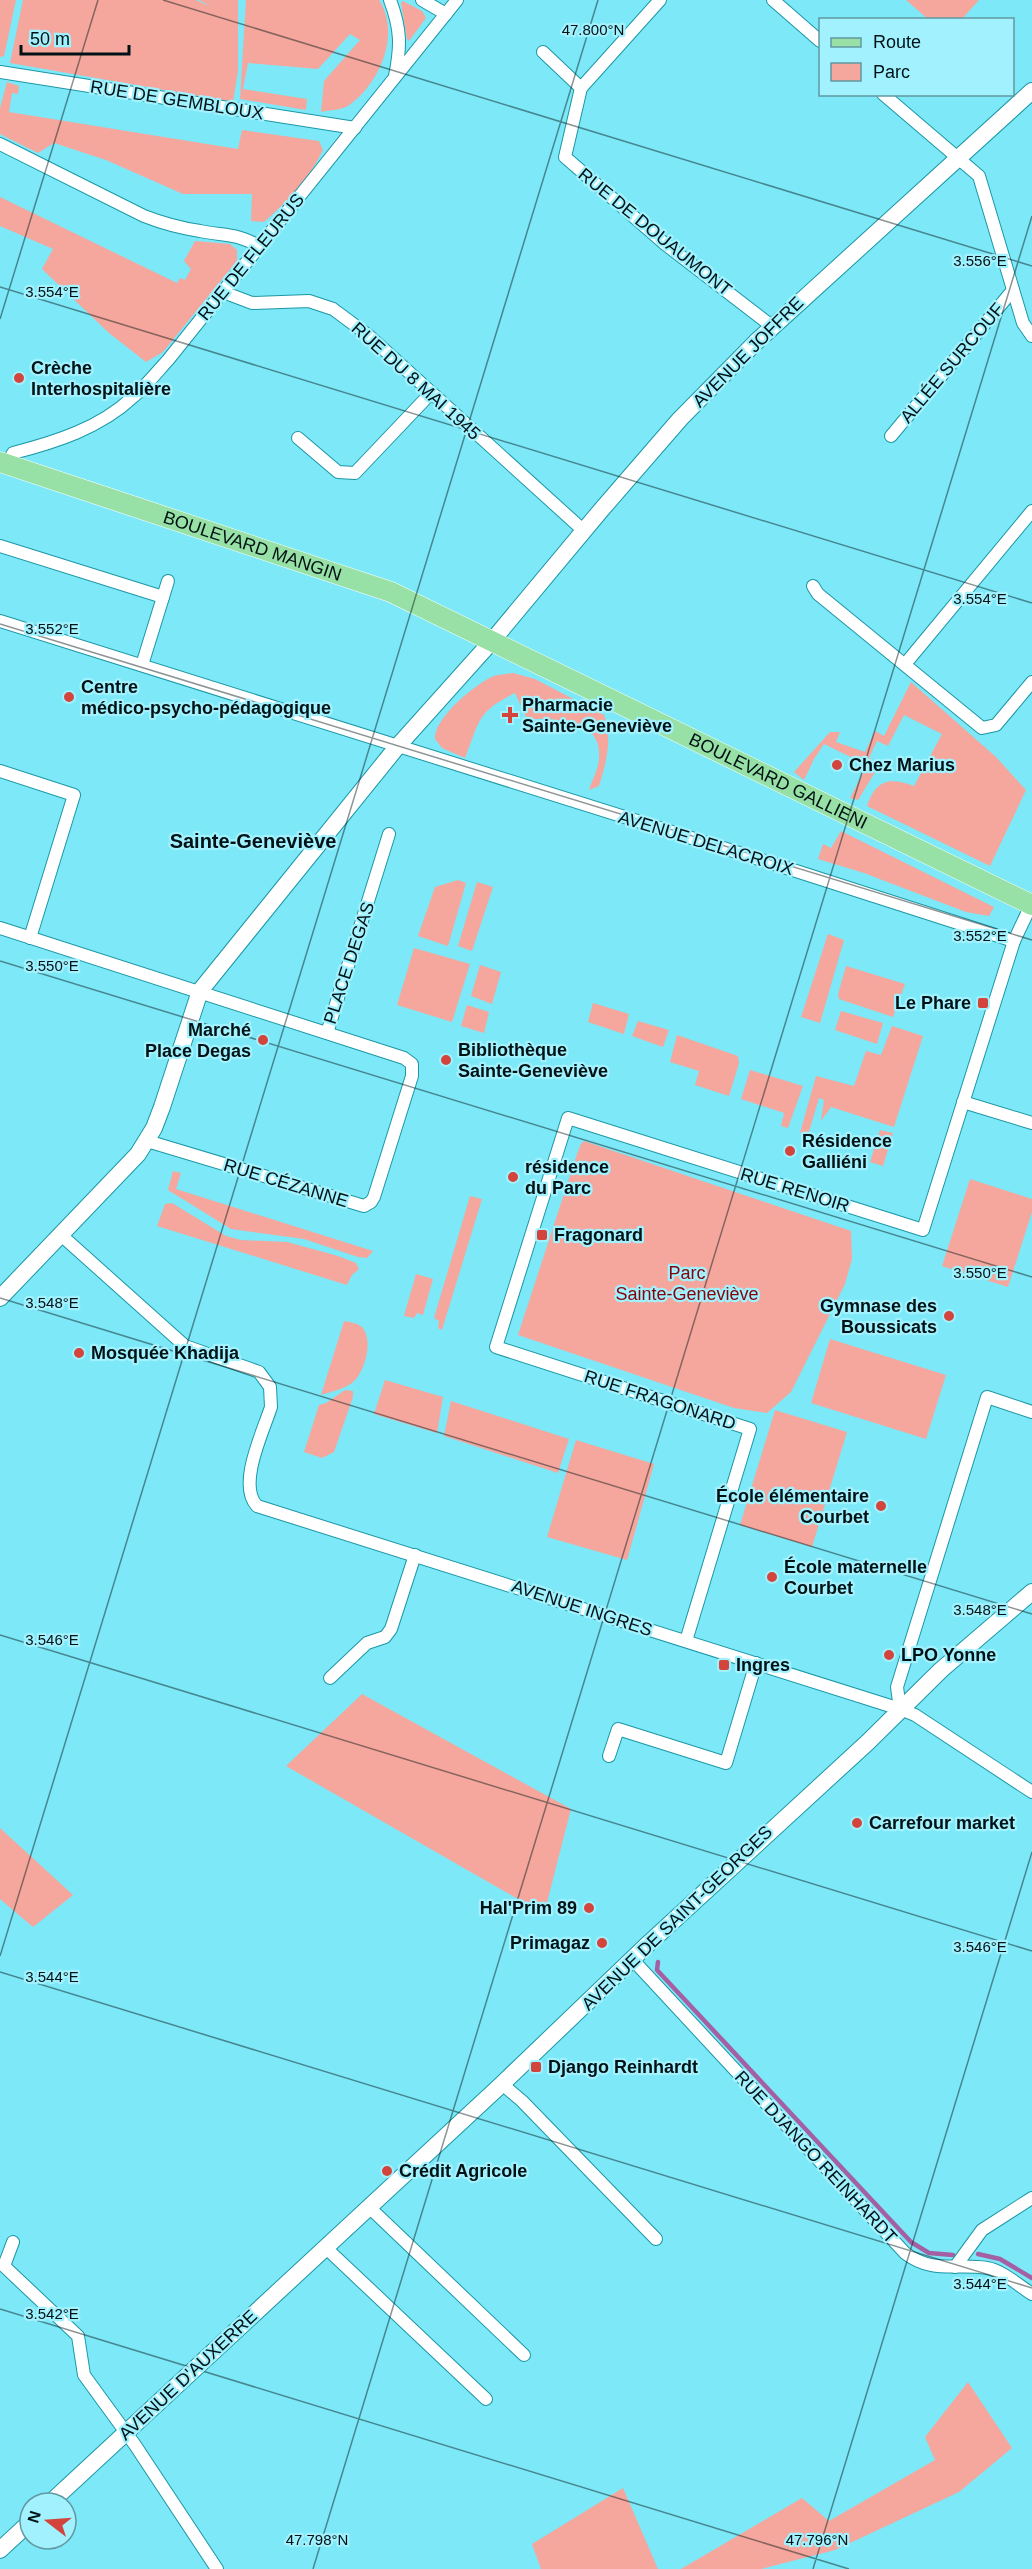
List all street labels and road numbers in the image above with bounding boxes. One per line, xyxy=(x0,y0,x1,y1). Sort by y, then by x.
street label: RUE DE GEMBLOUX xyxy=(89,76,265,124)
street label: RUE DE DOUAUMONT xyxy=(574,164,736,300)
street label: RUE DE FLEURUS xyxy=(194,190,308,324)
street label: AVENUE JOFFRE xyxy=(689,293,807,411)
street label: ALLÉE SURCOUF xyxy=(896,299,1008,427)
street label: RUE DU 8 MAI 1945 xyxy=(348,318,484,444)
street label: BOULEVARD MANGIN xyxy=(161,507,344,585)
street label: BOULEVARD GALLIENI xyxy=(686,729,871,833)
street label: AVENUE DELACROIX xyxy=(616,807,796,879)
street label: PLACE DEGAS xyxy=(320,899,378,1027)
street label: RUE CÉZANNE xyxy=(221,1155,351,1211)
street label: RUE RENOIR xyxy=(738,1164,852,1216)
street label: RUE FRAGONARD xyxy=(582,1366,738,1434)
street label: AVENUE INGRES xyxy=(509,1576,655,1640)
street label: AVENUE DE SAINT-GEORGES xyxy=(578,1822,776,2014)
street label: RUE DJANGO REINHARDT xyxy=(731,2067,901,2247)
street label: AVENUE D'AUXERRE xyxy=(115,2306,261,2444)

